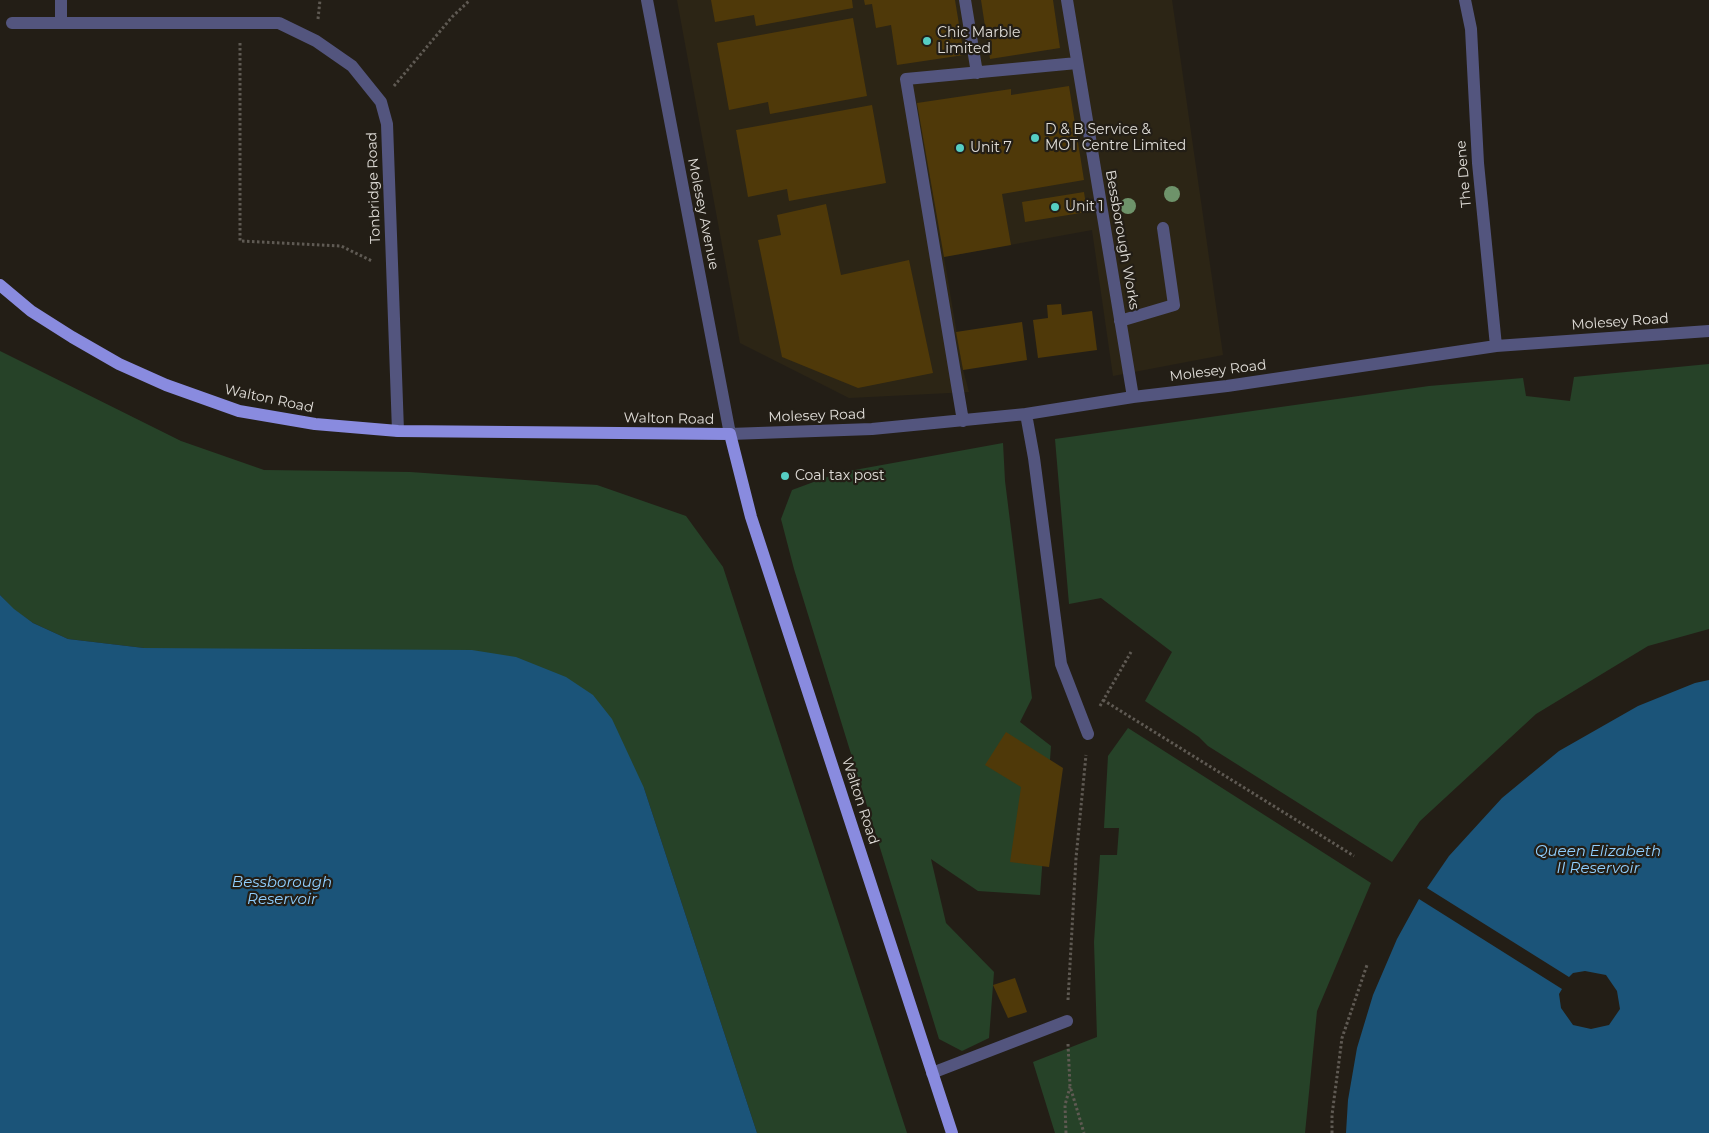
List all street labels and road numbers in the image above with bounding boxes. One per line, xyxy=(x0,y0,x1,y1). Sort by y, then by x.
street label: Tonbridge Road xyxy=(364,132,384,244)
street label: The Dene xyxy=(1453,140,1475,208)
street label: Molesey Avenue xyxy=(684,157,722,271)
street label: Bessborough Works xyxy=(1101,169,1143,311)
street label: Molesey Road xyxy=(1571,310,1669,334)
street label: Molesey Road xyxy=(1169,357,1267,385)
street label: Walton Road xyxy=(223,381,315,417)
street label: Molesey Road xyxy=(768,406,866,426)
street label: Walton Road xyxy=(624,410,714,428)
street label: Walton Road xyxy=(838,755,882,847)

